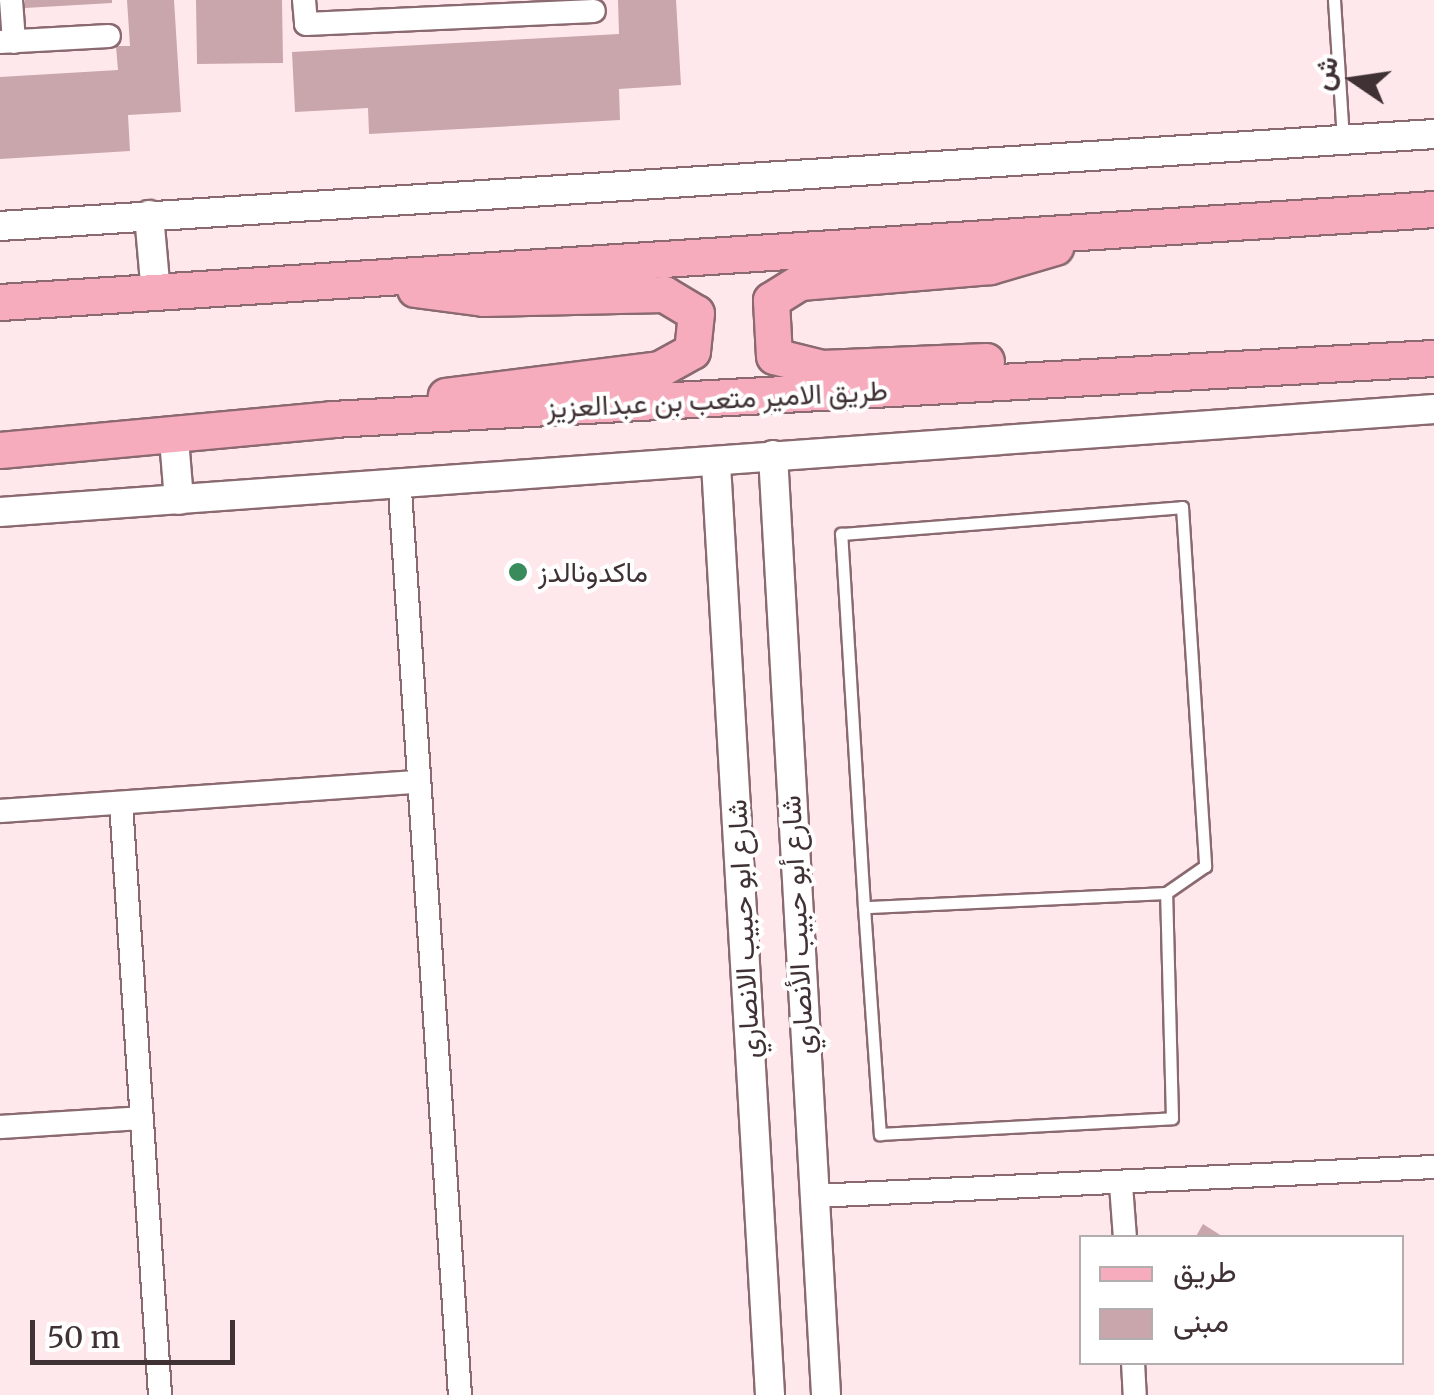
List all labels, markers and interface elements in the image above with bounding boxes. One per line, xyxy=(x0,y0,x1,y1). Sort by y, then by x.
north arrow xyxy=(1304,30,1404,130)
text: ش xyxy=(1303,53,1346,94)
street label: طريق الامير متعب بن عبدالعزيز xyxy=(545,373,889,425)
place label: ماكدونالدز xyxy=(538,555,648,589)
marker: ماكدونالدز xyxy=(507,561,529,583)
street label: شارع أبو حبيب الأنصاري xyxy=(773,795,821,1055)
street label: شارع ابو حبيب الانصاري xyxy=(719,799,767,1059)
legend xyxy=(1079,1235,1404,1365)
text: طريق xyxy=(1173,1252,1237,1290)
scale bar xyxy=(35,1300,240,1362)
text: مبنى xyxy=(1173,1302,1229,1340)
text: 50 m xyxy=(47,1318,120,1356)

